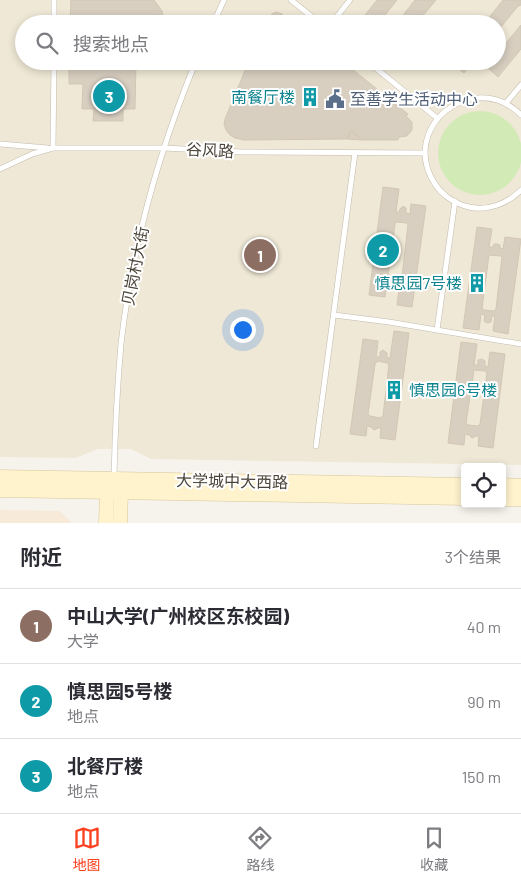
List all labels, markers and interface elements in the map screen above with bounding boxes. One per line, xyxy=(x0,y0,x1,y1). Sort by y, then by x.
search box xyxy=(15,15,506,70)
icon: search xyxy=(33,29,61,57)
text: 搜索地点 xyxy=(73,32,149,55)
pin: 3 xyxy=(93,77,125,115)
building icon: 南餐厅楼 xyxy=(299,86,321,108)
place label: 南餐厅楼 xyxy=(231,87,295,106)
public building icon: 至善学生活动中心 xyxy=(324,88,346,110)
place label: 至善学生活动中心 xyxy=(350,89,478,108)
street label: 谷风路 xyxy=(186,139,234,160)
street label: 贝岗村大街 xyxy=(118,225,151,307)
pin: 2 xyxy=(367,231,399,269)
pin: 1 xyxy=(244,236,276,274)
building icon: 慎思园7号楼 xyxy=(466,272,488,294)
place label: 慎思园7号楼 xyxy=(374,273,462,292)
your location xyxy=(230,317,256,343)
building icon: 慎思园6号楼 xyxy=(383,379,405,401)
place label: 慎思园6号楼 xyxy=(409,380,497,399)
map controls xyxy=(461,463,506,508)
button: locate xyxy=(461,463,506,508)
street label: 大学城中大西路 xyxy=(176,470,288,491)
text: 附近 xyxy=(20,544,62,569)
text: 3个结果 xyxy=(445,547,501,566)
text: 中山大学(广州校区东校园) xyxy=(67,604,289,627)
text: 1 xyxy=(33,617,39,636)
text: 40 m xyxy=(467,617,501,636)
text: 大学 xyxy=(67,631,99,650)
text: 慎思园5号楼 xyxy=(67,679,172,702)
text: 2 xyxy=(32,692,40,711)
text: 90 m xyxy=(467,692,501,711)
text: 地点 xyxy=(67,706,99,725)
text: 北餐厅楼 xyxy=(67,754,143,777)
text: 3 xyxy=(32,767,40,786)
text: 150 m xyxy=(462,767,501,786)
text: 地点 xyxy=(67,781,99,800)
tab: 地图 xyxy=(73,824,101,874)
tab: 路线 xyxy=(246,824,274,874)
tab: 收藏 xyxy=(420,824,448,874)

